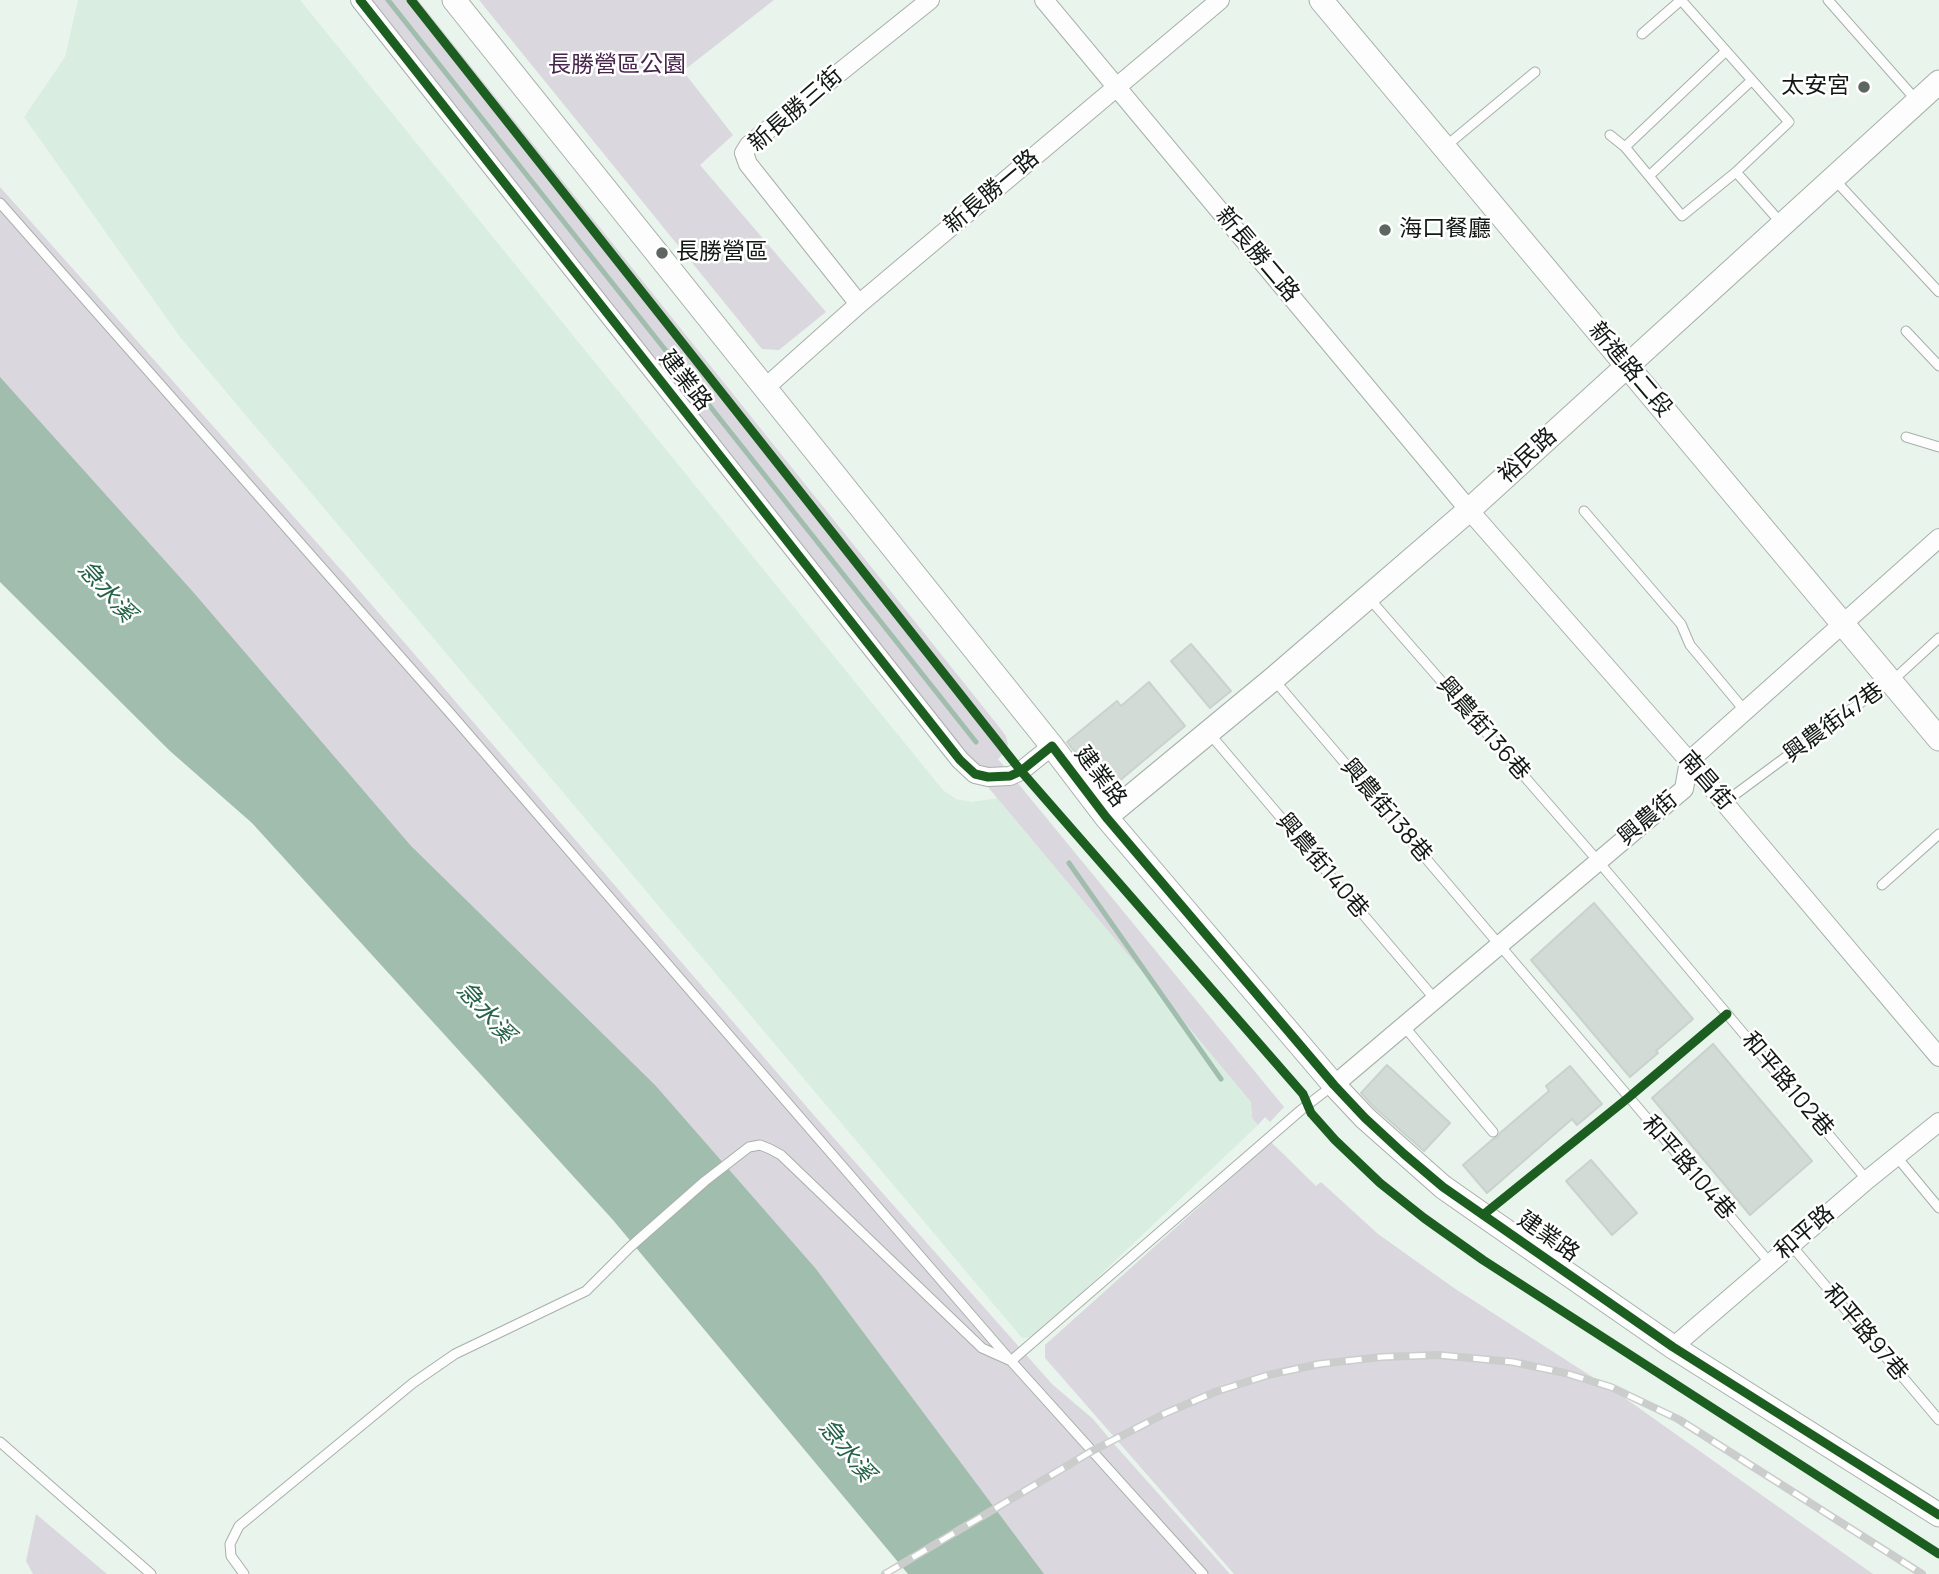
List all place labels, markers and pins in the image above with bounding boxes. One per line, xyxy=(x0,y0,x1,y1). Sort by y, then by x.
place label: 太安宮 xyxy=(1781,73,1850,101)
marker: 太安宮 xyxy=(1856,79,1872,95)
place label: 海口餐廳 xyxy=(1399,216,1491,244)
marker: 海口餐廳 xyxy=(1377,222,1393,238)
place label: 長勝營區 xyxy=(676,239,768,267)
marker: 長勝營區 xyxy=(654,245,670,261)

